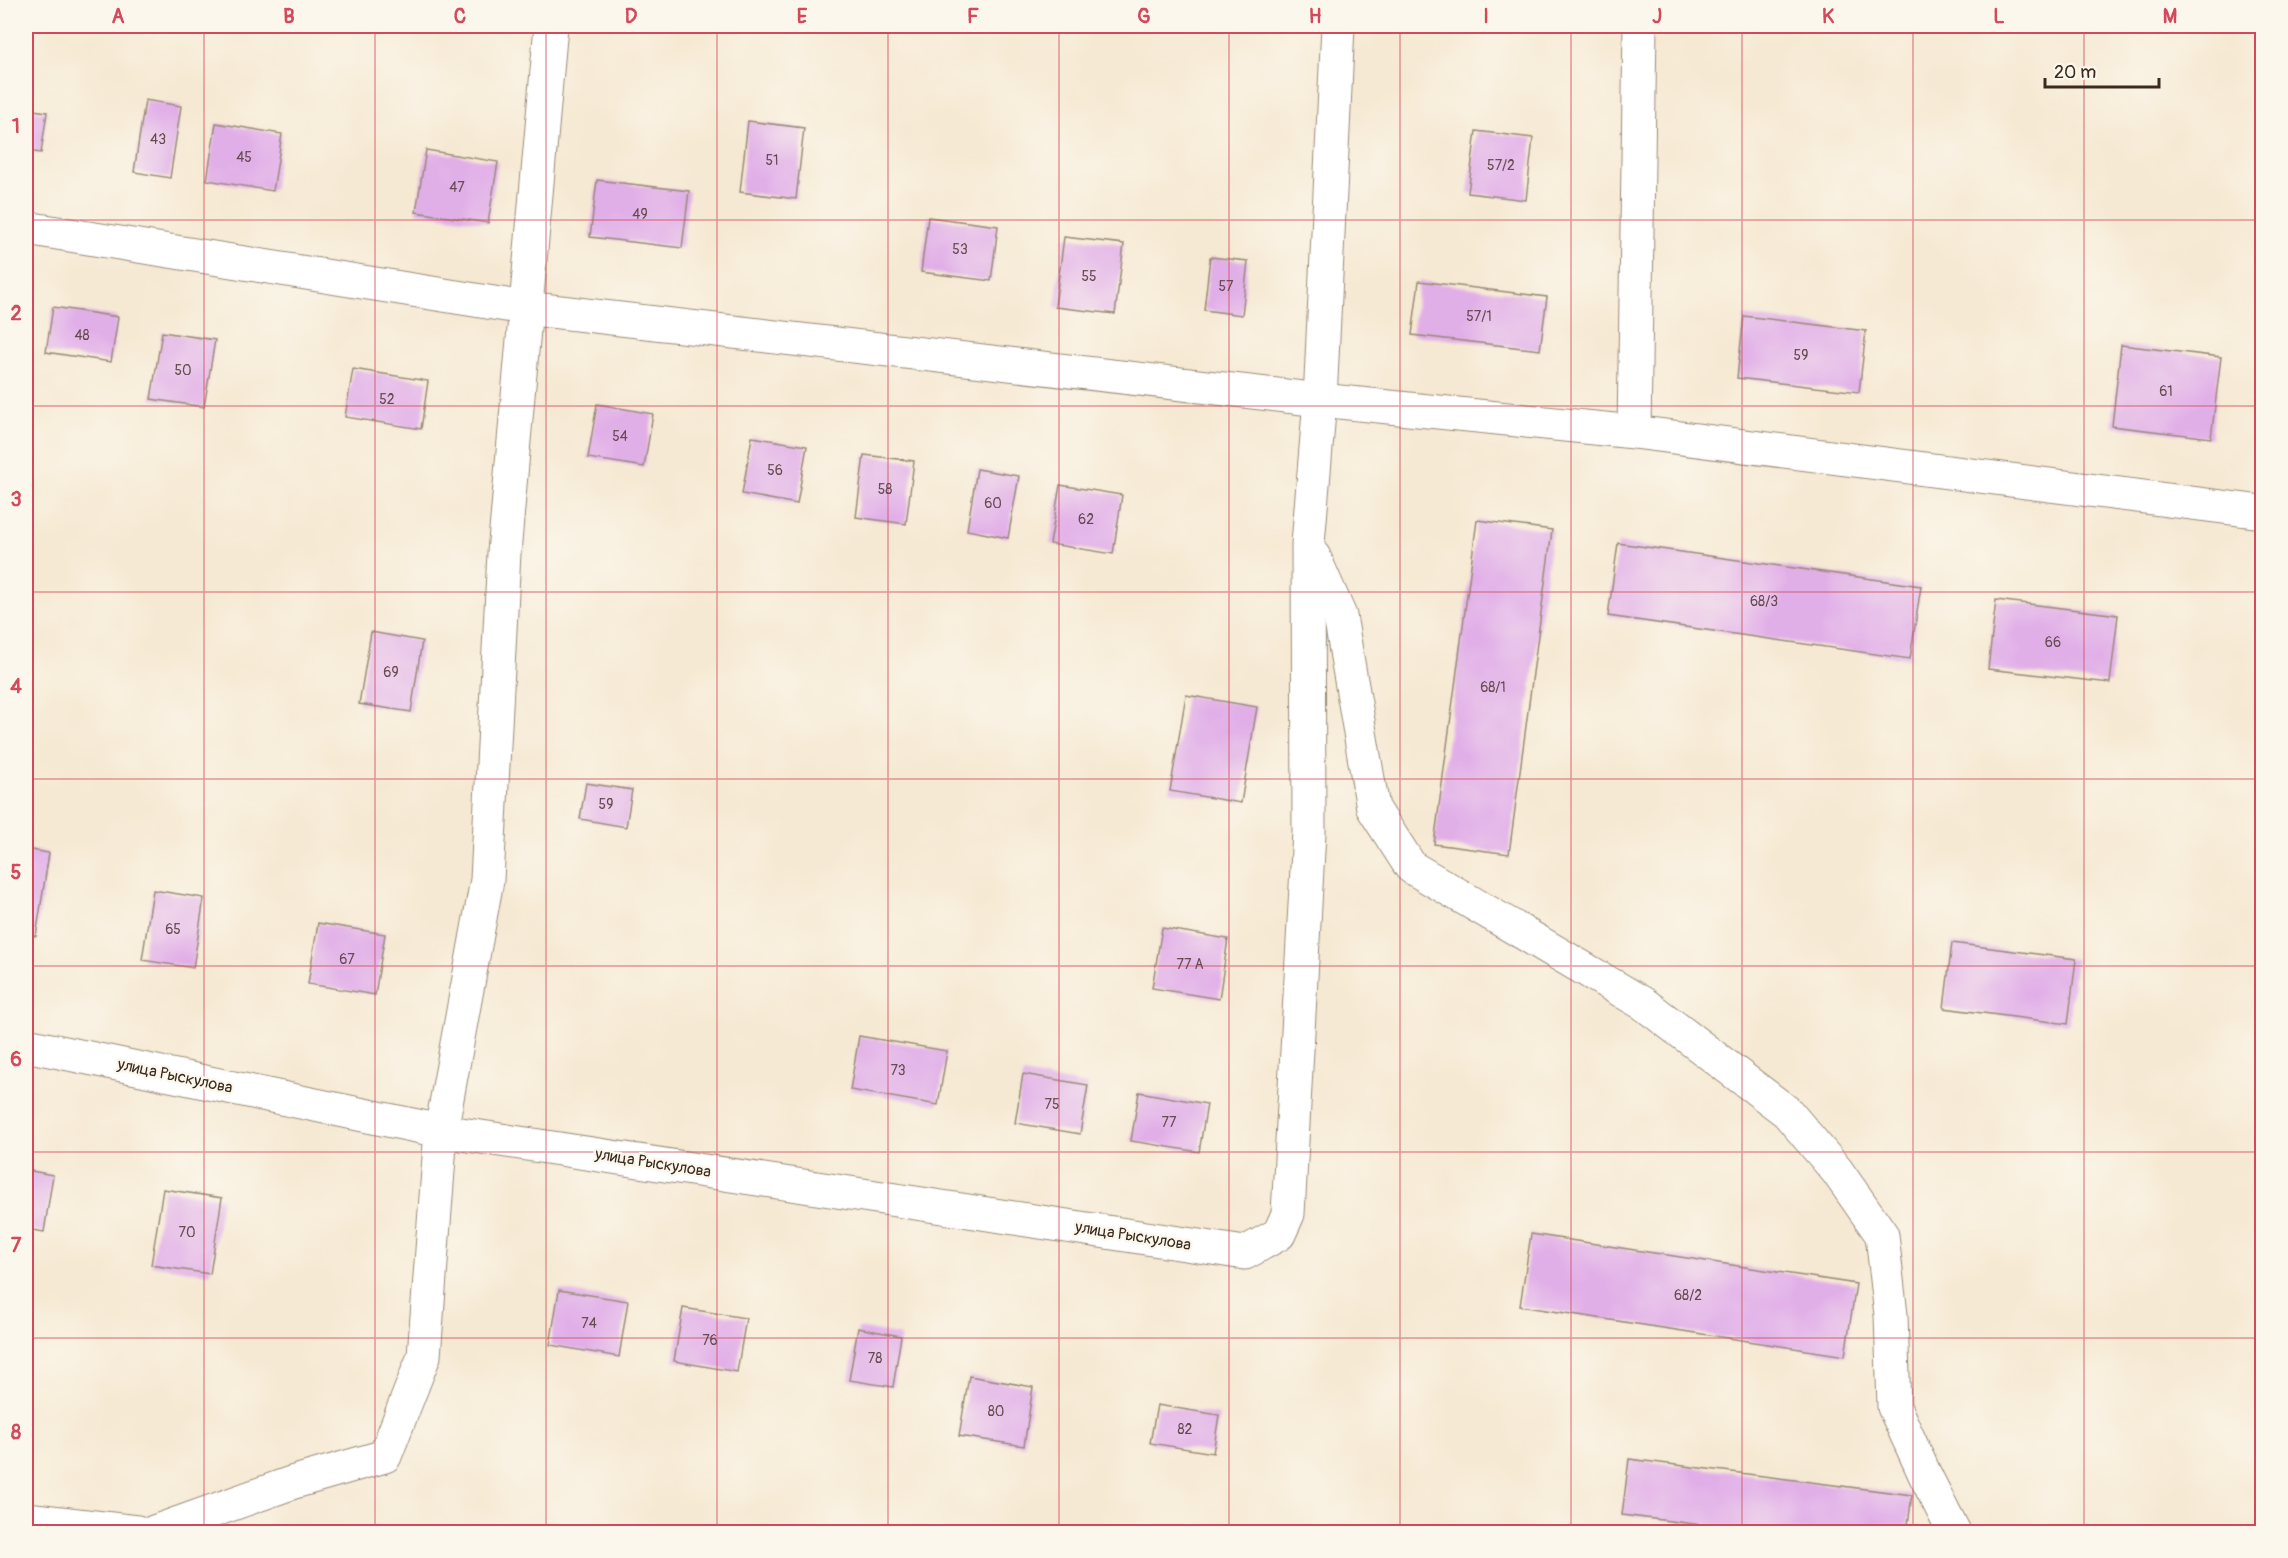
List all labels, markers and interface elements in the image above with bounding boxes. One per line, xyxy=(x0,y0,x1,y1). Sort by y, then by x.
text: A xyxy=(112,4,125,29)
text: B xyxy=(283,4,295,29)
text: C xyxy=(454,4,466,29)
text: D xyxy=(625,4,638,29)
text: E xyxy=(797,4,808,29)
text: F xyxy=(967,4,979,29)
text: G xyxy=(1137,4,1151,29)
text: H xyxy=(1309,4,1322,29)
text: I xyxy=(1483,4,1489,29)
text: J xyxy=(1652,4,1662,29)
text: K xyxy=(1822,4,1834,29)
text: L xyxy=(1993,4,2005,29)
text: M xyxy=(2163,4,2177,29)
scale bar xyxy=(2045,51,2159,89)
text: 20 m xyxy=(2054,61,2096,84)
text: 1 xyxy=(12,114,20,139)
house number: 43 xyxy=(150,131,166,148)
house number: 45 xyxy=(236,149,252,166)
house number: 51 xyxy=(765,152,779,169)
house number: 57/2 xyxy=(1487,157,1515,174)
house number: 47 xyxy=(449,179,465,196)
house number: 49 xyxy=(632,206,648,223)
house number: 53 xyxy=(952,241,968,258)
house number: 55 xyxy=(1081,268,1097,285)
house number: 57 xyxy=(1219,278,1234,295)
text: 2 xyxy=(10,301,22,326)
house number: 57/1 xyxy=(1466,308,1492,325)
house number: 48 xyxy=(74,327,90,344)
house number: 59 xyxy=(1794,347,1808,364)
house number: 50 xyxy=(174,362,192,379)
house number: 61 xyxy=(2159,383,2173,400)
house number: 52 xyxy=(379,391,395,408)
house number: 54 xyxy=(612,428,628,445)
house number: 56 xyxy=(767,462,783,479)
house number: 58 xyxy=(878,481,892,498)
text: 3 xyxy=(10,487,22,512)
house number: 60 xyxy=(984,495,1002,512)
house number: 62 xyxy=(1078,511,1094,528)
house number: 68/3 xyxy=(1750,593,1778,610)
house number: 66 xyxy=(2045,634,2061,651)
house number: 69 xyxy=(383,664,399,681)
text: 4 xyxy=(10,674,22,699)
house number: 68/1 xyxy=(1480,679,1506,696)
house number: 59 xyxy=(599,796,613,813)
text: 5 xyxy=(11,860,22,885)
house number: 65 xyxy=(165,921,181,938)
house number: 67 xyxy=(339,951,355,968)
house number: 77 А xyxy=(1177,956,1203,973)
text: 6 xyxy=(10,1047,22,1072)
street label: улица Рыскулова xyxy=(115,1054,234,1098)
house number: 73 xyxy=(890,1062,906,1079)
house number: 75 xyxy=(1045,1096,1060,1113)
house number: 77 xyxy=(1162,1114,1177,1131)
street label: улица Рыскулова xyxy=(593,1144,712,1182)
street label: улица Рыскулова xyxy=(1073,1217,1192,1255)
house number: 70 xyxy=(179,1224,195,1241)
text: 7 xyxy=(11,1233,22,1258)
house number: 68/2 xyxy=(1674,1287,1702,1304)
house number: 74 xyxy=(581,1315,597,1332)
house number: 76 xyxy=(702,1332,718,1349)
house number: 78 xyxy=(868,1350,882,1367)
house number: 80 xyxy=(988,1403,1004,1420)
text: 8 xyxy=(11,1420,21,1445)
house number: 82 xyxy=(1178,1421,1193,1438)

